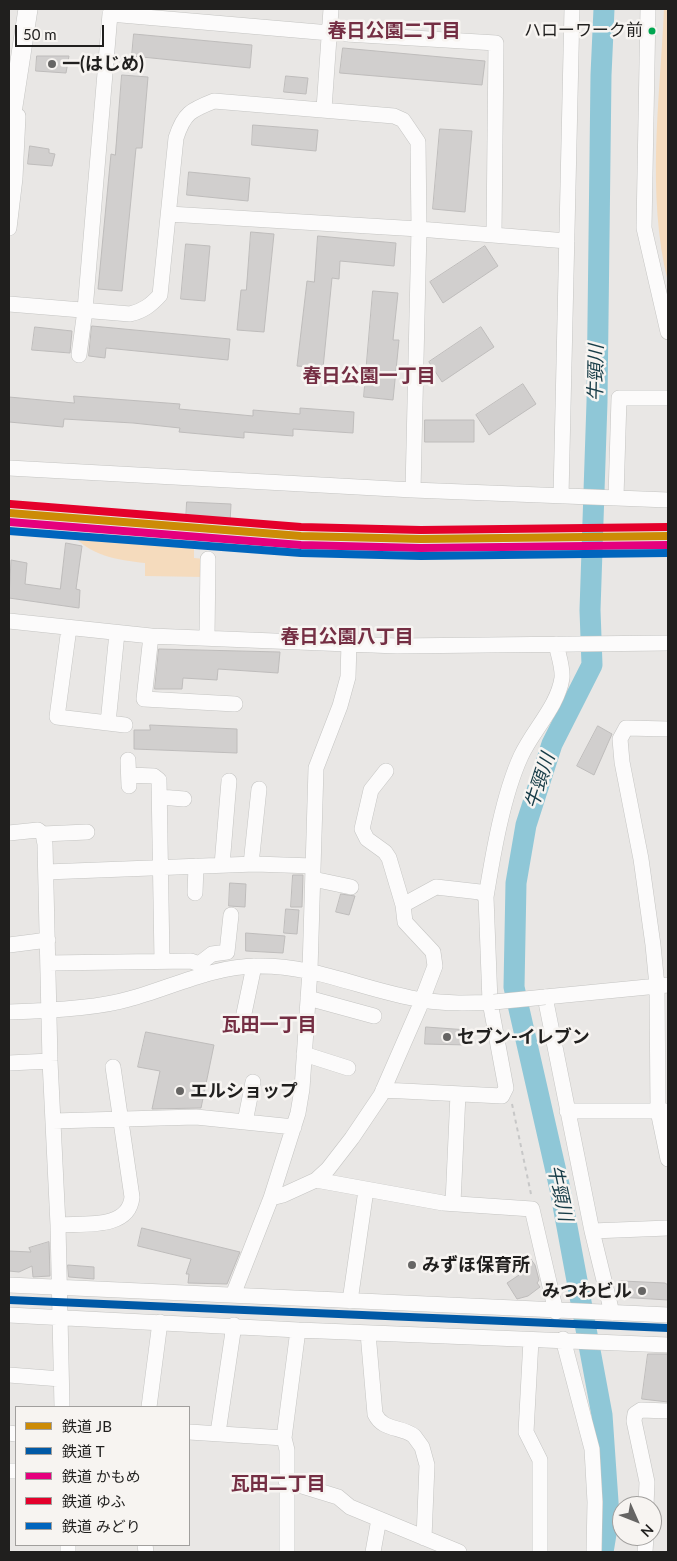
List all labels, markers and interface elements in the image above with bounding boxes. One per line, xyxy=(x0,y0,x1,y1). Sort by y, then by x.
scale bar xyxy=(18,15,106,47)
district label: 春日公園二丁目 xyxy=(328,20,460,42)
place label: ハローワーク前 xyxy=(524,21,643,41)
text: 50 m xyxy=(23,25,57,43)
marker: ハローワーク前 xyxy=(647,26,657,36)
place label: 一(はじめ) xyxy=(62,53,144,75)
marker: 一(はじめ) xyxy=(46,58,58,70)
water label: 牛頸川 xyxy=(584,344,608,402)
district label: 春日公園一丁目 xyxy=(303,365,435,387)
district label: 春日公園八丁目 xyxy=(281,626,413,648)
water label: 牛頸川 xyxy=(520,750,560,812)
district label: 瓦田一丁目 xyxy=(222,1014,316,1036)
place label: セブン-イレブン xyxy=(457,1026,590,1048)
marker: セブン-イレブン xyxy=(441,1031,453,1043)
place label: エルショップ xyxy=(190,1080,298,1102)
marker: エルショップ xyxy=(174,1085,186,1097)
water label: 牛頸川 xyxy=(543,1163,577,1223)
place label: みずほ保育所 xyxy=(422,1254,530,1276)
marker: みずほ保育所 xyxy=(406,1259,418,1271)
place label: みつわビル xyxy=(542,1280,632,1302)
marker: みつわビル xyxy=(636,1285,648,1297)
legend xyxy=(15,1406,190,1546)
text: 鉄道 JB xyxy=(62,1417,112,1435)
text: 鉄道 T xyxy=(62,1442,105,1460)
text: 鉄道 かもめ xyxy=(62,1467,141,1485)
district label: 瓦田二丁目 xyxy=(231,1473,325,1495)
text: 鉄道 ゆふ xyxy=(62,1492,126,1510)
north arrow xyxy=(612,1496,662,1546)
text: 鉄道 みどり xyxy=(62,1517,141,1535)
text: N xyxy=(638,1521,657,1541)

